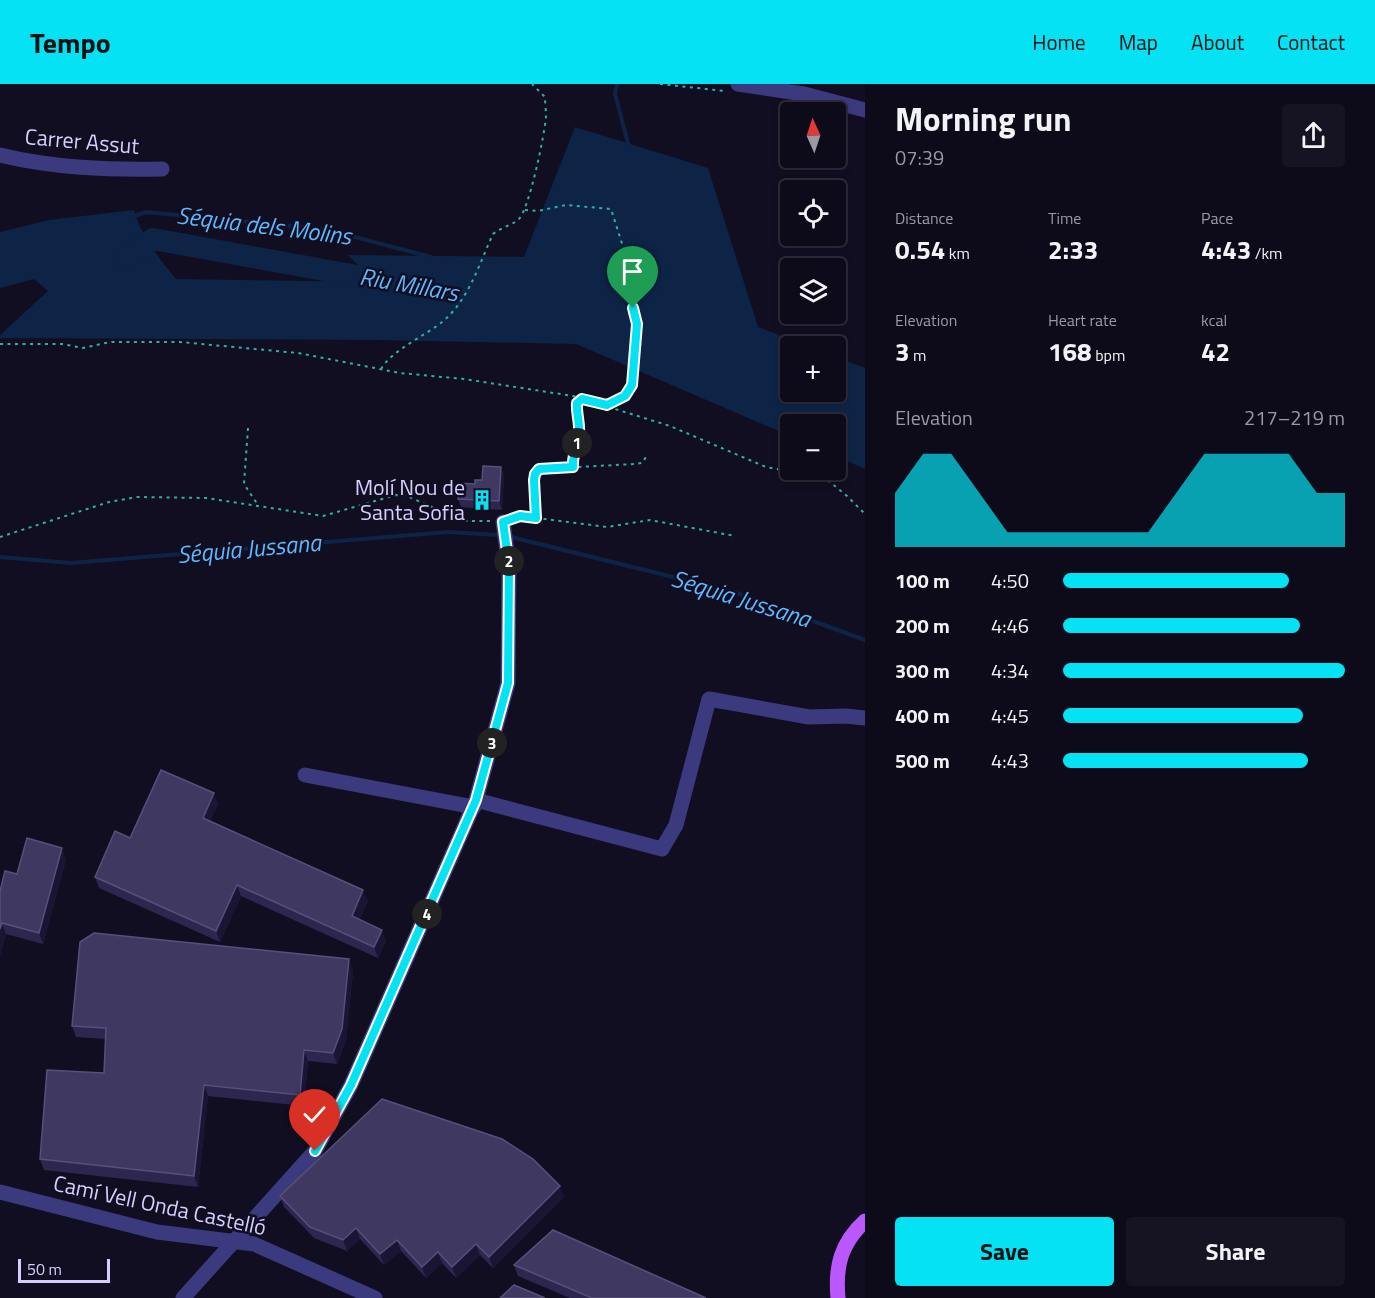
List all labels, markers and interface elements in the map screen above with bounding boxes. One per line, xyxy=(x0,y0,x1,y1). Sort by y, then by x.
text: Tempo xyxy=(30,21,111,64)
text: Home xyxy=(1032,26,1086,58)
text: Map xyxy=(1119,26,1158,58)
text: About xyxy=(1191,26,1244,58)
text: Contact xyxy=(1277,26,1345,58)
text: Morning run xyxy=(895,94,1072,144)
north arrow xyxy=(780,102,846,168)
map controls xyxy=(780,102,846,480)
button: share xyxy=(1282,104,1345,167)
street label: Carrer Assut xyxy=(23,119,141,163)
text: 07:39 xyxy=(895,142,944,173)
button: locate xyxy=(780,180,846,246)
water label: Séquia dels Molins xyxy=(175,196,355,254)
text: Distance xyxy=(895,206,953,230)
text: Time xyxy=(1048,206,1081,230)
text: Pace xyxy=(1201,206,1233,230)
text: 0.54 xyxy=(895,230,945,269)
text: 2:33 xyxy=(1048,230,1098,269)
text: 4:43 xyxy=(1201,230,1251,269)
text: km xyxy=(945,241,970,265)
text: /km xyxy=(1251,241,1283,265)
pin xyxy=(607,246,658,308)
icon: arrive xyxy=(616,255,649,288)
water label: Riu Millars xyxy=(357,258,463,311)
button: layers xyxy=(780,258,846,324)
text: Elevation xyxy=(895,308,957,332)
text: Heart rate xyxy=(1048,308,1117,332)
text: kcal xyxy=(1201,308,1227,332)
text: 3 xyxy=(895,332,910,371)
text: 168 xyxy=(1048,332,1092,371)
text: 42 xyxy=(1201,332,1230,371)
button: + xyxy=(780,336,846,402)
text: m xyxy=(910,343,926,367)
text: bpm xyxy=(1092,343,1125,367)
text: Elevation xyxy=(895,402,973,433)
text: 217–219 m xyxy=(1244,402,1345,433)
button: − xyxy=(780,414,846,480)
pin: 1 xyxy=(562,428,592,458)
text: 1 xyxy=(573,431,581,455)
place label: Molí Nou de Santa Sofia xyxy=(355,470,465,529)
building icon: Molí Nou de Santa Sofia xyxy=(470,488,494,512)
water label: Séquia Jussana xyxy=(176,524,324,572)
pin: 2 xyxy=(494,546,524,576)
text: 2 xyxy=(505,549,513,573)
water label: Séquia Jussana xyxy=(667,560,817,637)
text: 100 m xyxy=(895,565,950,596)
text: 4:50 xyxy=(991,565,1029,596)
text: 200 m xyxy=(895,610,950,641)
text: 4:46 xyxy=(991,610,1029,641)
text: 300 m xyxy=(895,655,950,686)
text: 4:34 xyxy=(991,655,1029,686)
text: 400 m xyxy=(895,700,950,731)
text: 4:45 xyxy=(991,700,1029,731)
pin: 3 xyxy=(477,728,507,758)
text: 3 xyxy=(488,731,496,755)
text: 500 m xyxy=(895,745,950,776)
text: 4:43 xyxy=(991,745,1029,776)
pin: 4 xyxy=(412,899,442,929)
text: 4 xyxy=(423,902,431,926)
pin xyxy=(289,1089,340,1151)
icon: check xyxy=(298,1098,331,1131)
street label: Camí Vell Onda Castelló xyxy=(50,1166,270,1244)
button: Save xyxy=(895,1217,1114,1286)
button: Share xyxy=(1126,1217,1345,1286)
scale bar xyxy=(18,1256,110,1284)
text: 50 m xyxy=(27,1257,62,1281)

